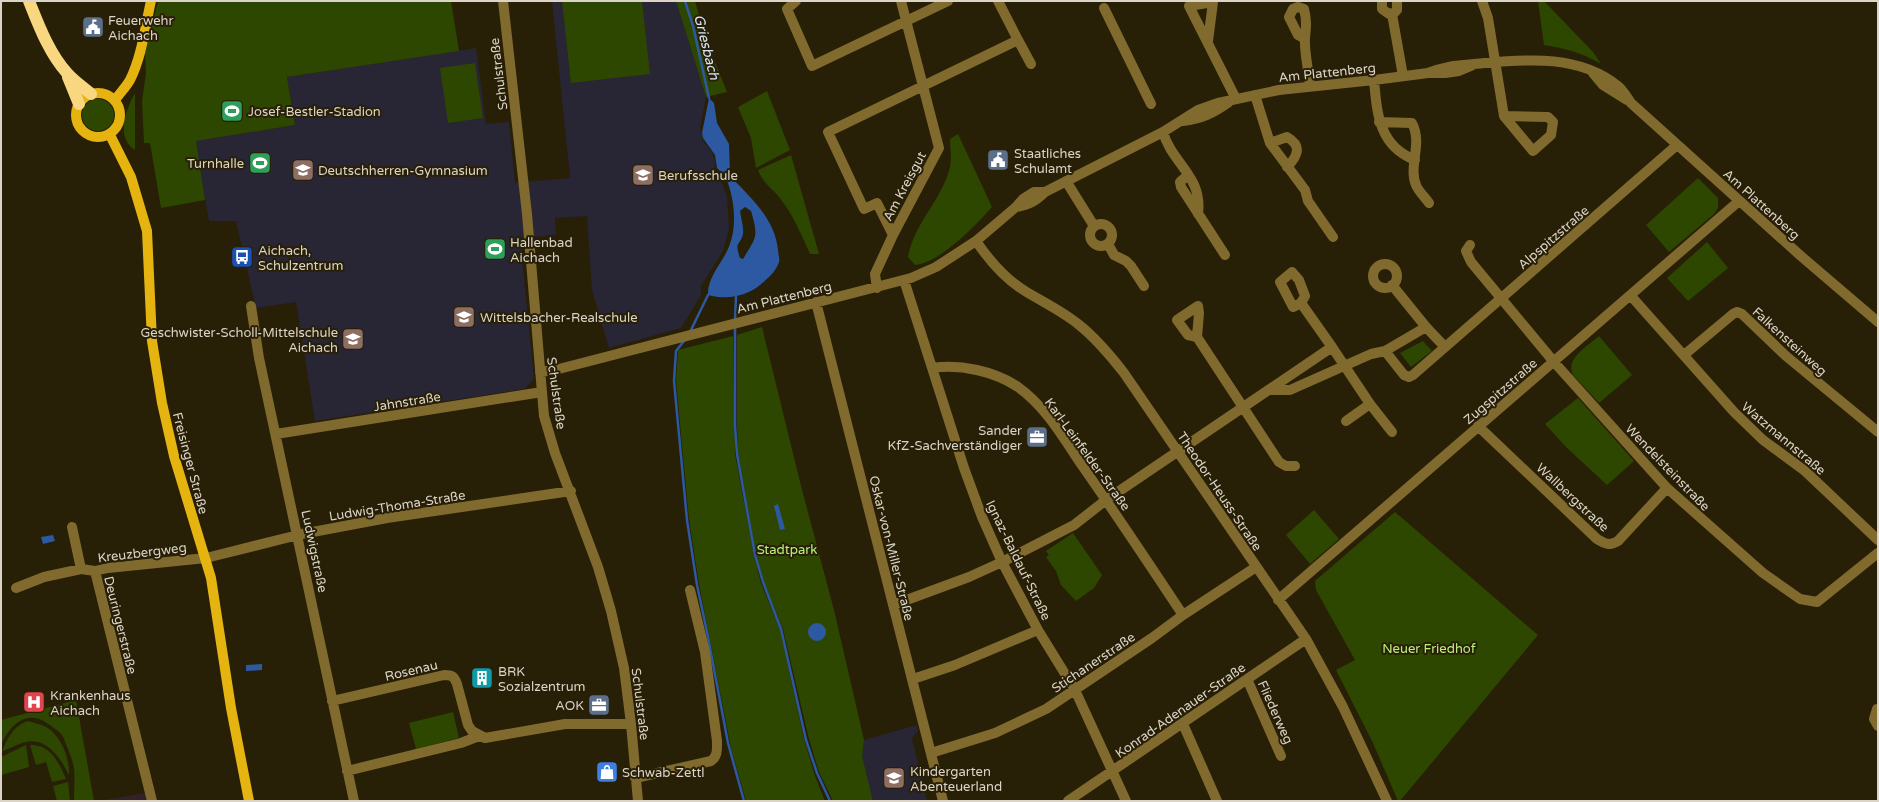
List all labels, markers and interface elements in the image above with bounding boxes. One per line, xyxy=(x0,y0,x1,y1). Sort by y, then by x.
place label: Feuerwehr Aichach xyxy=(108,13,173,44)
water label: Griesbach xyxy=(690,13,723,82)
public building icon: Feuerwehr Aichach xyxy=(80,14,106,40)
street label: Schulstraße xyxy=(487,37,511,111)
street label: Am Plattenberg xyxy=(1278,60,1377,86)
sports icon: Josef-Bestler-Stadion xyxy=(219,98,245,124)
place label: Josef-Bestler-Stadion xyxy=(248,104,381,120)
place label: Staatliches Schulamt xyxy=(1014,146,1081,177)
public building icon: Staatliches Schulamt xyxy=(985,147,1011,173)
street label: Am Kreisgut xyxy=(880,149,930,224)
sports icon: Turnhalle xyxy=(247,150,273,176)
place label: Turnhalle xyxy=(187,156,244,172)
school or university icon: Deutschherren-Gymnasium xyxy=(290,157,316,183)
school or university icon: Berufsschule xyxy=(630,162,656,188)
place label: Deutschherren-Gymnasium xyxy=(318,163,488,179)
street label: Am Plattenberg xyxy=(1720,166,1803,243)
place label: Berufsschule xyxy=(658,168,738,184)
street label: Alpspitzstraße xyxy=(1515,203,1592,273)
place label: Hallenbad Aichach xyxy=(510,235,573,266)
sports icon: Hallenbad Aichach xyxy=(482,236,508,262)
place label: Aichach, Schulzentrum xyxy=(258,243,343,274)
bus stop icon: Aichach, Schulzentrum xyxy=(229,244,255,270)
street label: Am Plattenberg xyxy=(735,278,834,318)
school or university icon: Wittelsbacher-Realschule xyxy=(451,304,477,330)
street label: Falkensteinweg xyxy=(1749,304,1830,379)
place label: Wittelsbacher-Realschule xyxy=(480,310,638,326)
place label: Geschwister-Scholl-Mittelschule Aichach xyxy=(140,325,338,356)
school or university icon: Geschwister-Scholl-Mittelschule Aichach xyxy=(340,326,366,352)
street label: Zugspitzstraße xyxy=(1461,355,1541,428)
street label: Schulstraße xyxy=(543,356,569,430)
street label: Jahnstraße xyxy=(372,389,442,415)
street label: Karl-Leinfelder-Straße xyxy=(1041,395,1134,514)
street label: Watzmannstraße xyxy=(1738,399,1829,479)
street label: Freisinger Straße xyxy=(169,411,211,516)
street label: Wendelsteinstraße xyxy=(1622,421,1713,515)
place label: Sander KfZ-Sachverständiger xyxy=(887,423,1022,454)
office icon: Sander KfZ-Sachverständiger xyxy=(1024,424,1050,450)
street label: Theodor-Heuss-Straße xyxy=(1173,429,1265,554)
street label: Wallbergstraße xyxy=(1533,460,1612,536)
street label: Oskar-von-Miller-Straße xyxy=(865,474,917,622)
street label: Ludwig-Thoma-Straße xyxy=(328,487,467,525)
street label: Ignaz-Baldauf-Straße xyxy=(982,498,1054,623)
street label: Ludwigstraße xyxy=(297,508,331,594)
street label: Kreuzbergweg xyxy=(97,540,188,566)
park label: Stadtpark xyxy=(757,542,817,558)
street label: Deuringerstraße xyxy=(100,575,140,676)
street label: Stichanerstraße xyxy=(1049,629,1138,697)
park label: Neuer Friedhof xyxy=(1382,641,1476,657)
street label: Rosenau xyxy=(383,657,439,685)
street label: Konrad-Adenauer-Straße xyxy=(1112,660,1249,762)
place label: BRK Sozialzentrum xyxy=(498,664,586,695)
building icon: BRK Sozialzentrum xyxy=(469,665,495,691)
street label: Schulstraße xyxy=(628,667,652,741)
street label: Fliederweg xyxy=(1254,678,1296,747)
place label: Krankenhaus Aichach xyxy=(50,688,130,719)
hospital icon: Krankenhaus Aichach xyxy=(21,689,47,715)
office icon: AOK xyxy=(586,692,612,718)
place label: AOK xyxy=(555,698,584,714)
shop icon: Schwab-Zettl xyxy=(594,759,620,785)
place label: Kindergarten Abenteuerland xyxy=(910,764,1002,795)
place label: Schwab-Zettl xyxy=(622,765,705,781)
school or university icon: Kindergarten Abenteuerland xyxy=(881,765,907,791)

